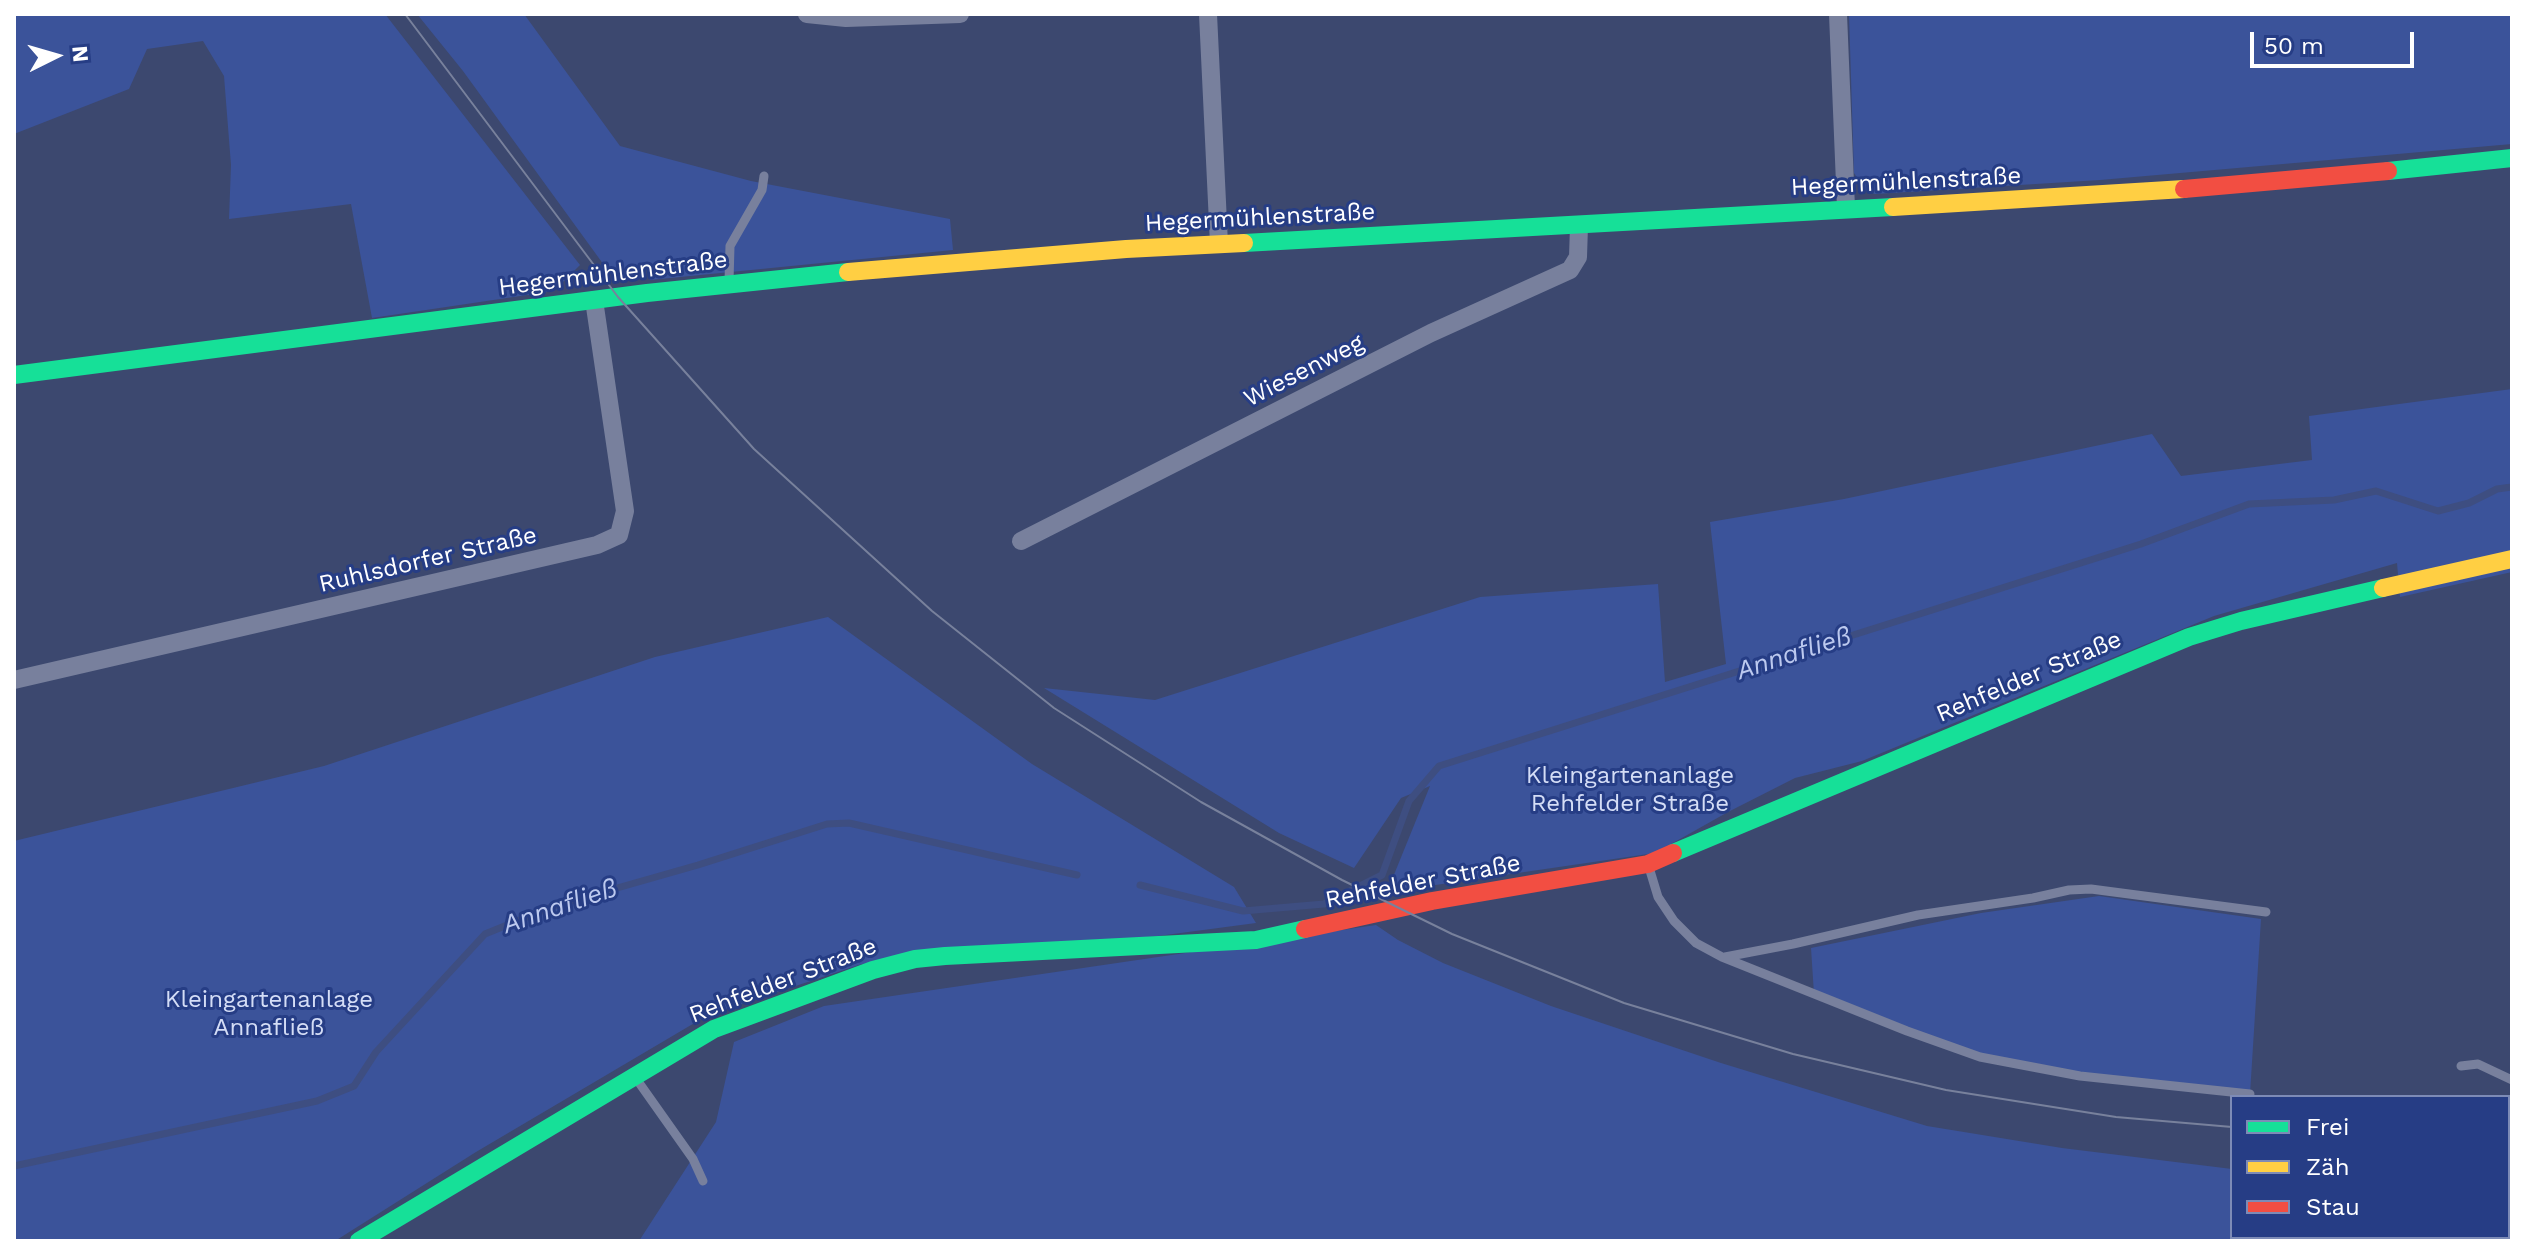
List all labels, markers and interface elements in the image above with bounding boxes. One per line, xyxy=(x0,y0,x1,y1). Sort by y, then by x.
north arrow xyxy=(16,16,96,96)
scale bar xyxy=(2254,16,2418,66)
text: 50 m xyxy=(2264,32,2324,60)
text: N xyxy=(67,45,94,63)
street label: Hegermühlenstraße xyxy=(1790,162,2022,202)
street label: Hegermühlenstraße xyxy=(1144,198,1376,238)
street label: Hegermühlenstraße xyxy=(497,246,729,302)
street label: Wiesenweg xyxy=(1239,328,1369,414)
street label: Ruhlsdorfer Straße xyxy=(316,521,540,599)
water label: Annafließ xyxy=(1733,621,1855,687)
street label: Rehfelder Straße xyxy=(1932,625,2126,729)
park label: Kleingartenanlage Rehfelder Straße xyxy=(1526,762,1734,818)
street label: Rehfelder Straße xyxy=(1323,849,1523,915)
water label: Annafließ xyxy=(499,873,621,941)
street label: Rehfelder Straße xyxy=(685,932,881,1030)
park label: Kleingartenanlage Annafließ xyxy=(165,986,373,1042)
legend xyxy=(2230,1095,2510,1239)
text: Frei xyxy=(2306,1113,2349,1141)
text: Zäh xyxy=(2306,1153,2350,1181)
text: Stau xyxy=(2306,1193,2360,1221)

